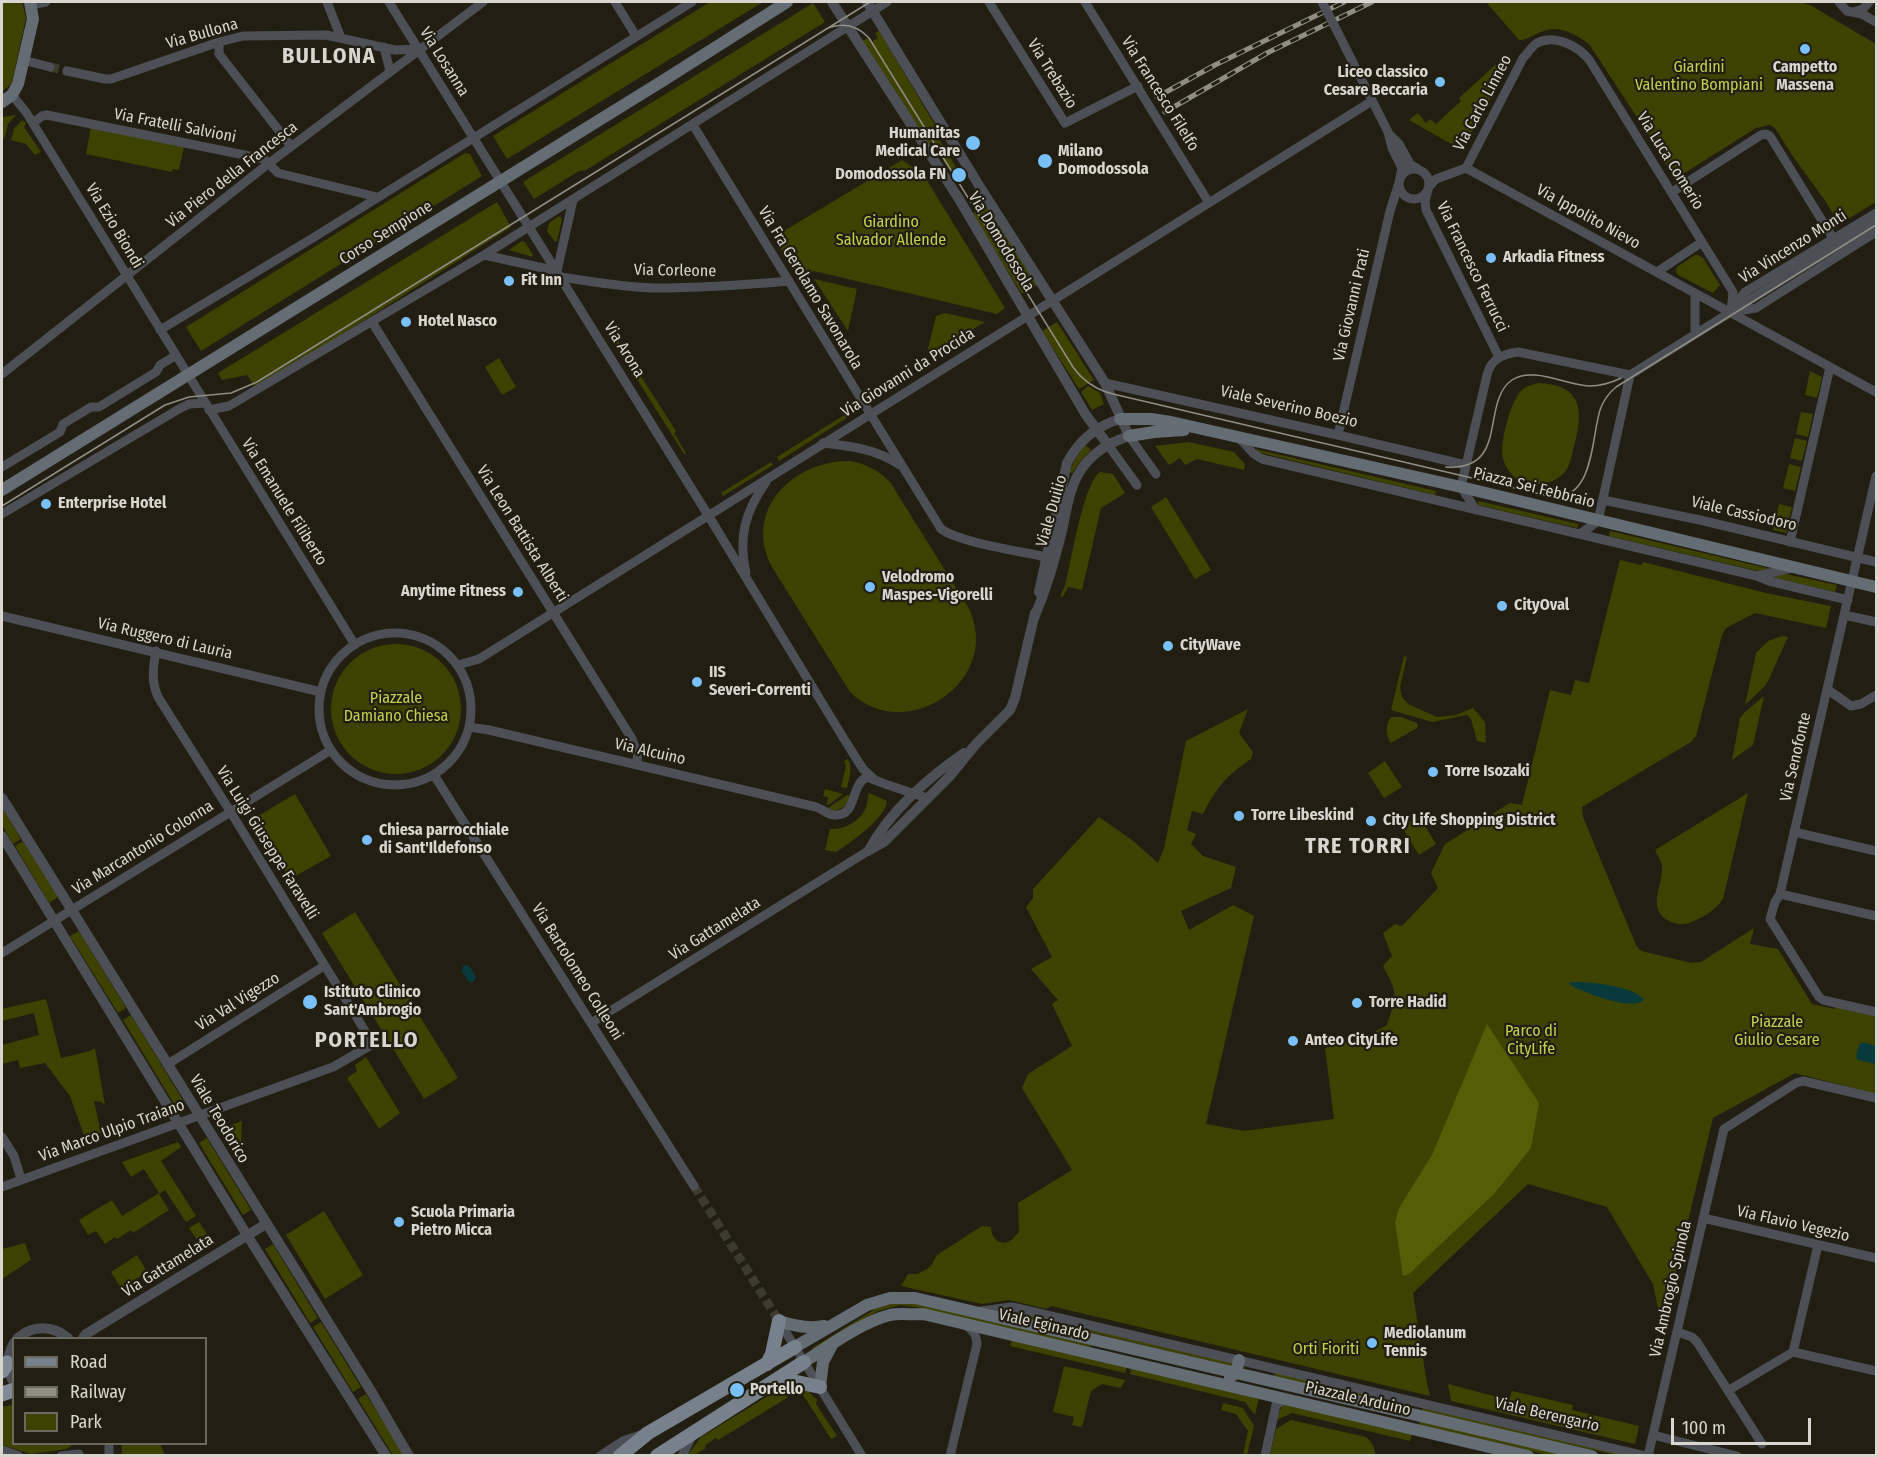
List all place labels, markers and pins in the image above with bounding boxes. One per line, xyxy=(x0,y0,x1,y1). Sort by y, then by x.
marker: Campetto Massena xyxy=(1798,42,1812,56)
place label: Campetto Massena xyxy=(1773,58,1837,96)
place label: Liceo classico Cesare Beccaria xyxy=(1324,63,1428,101)
marker: Liceo classico Cesare Beccaria xyxy=(1433,75,1447,89)
place label: Humanitas Medical Care xyxy=(876,124,960,162)
marker: Humanitas Medical Care xyxy=(964,134,982,152)
place label: Milano Domodossola xyxy=(1058,142,1149,180)
marker: Milano Domodossola xyxy=(1036,152,1054,170)
place label: Domodossola FN xyxy=(835,165,946,185)
marker: Domodossola FN xyxy=(950,166,968,184)
place label: Arkadia Fitness xyxy=(1503,248,1604,268)
marker: Arkadia Fitness xyxy=(1484,251,1498,265)
place label: Fit Inn xyxy=(521,271,562,291)
marker: Fit Inn xyxy=(502,274,516,288)
place label: Hotel Nasco xyxy=(418,312,497,332)
marker: Hotel Nasco xyxy=(399,315,413,329)
place label: Enterprise Hotel xyxy=(58,494,166,514)
marker: Enterprise Hotel xyxy=(39,497,53,511)
place label: Velodromo Maspes-Vigorelli xyxy=(882,568,993,606)
marker: Velodromo Maspes-Vigorelli xyxy=(863,580,877,594)
place label: Anytime Fitness xyxy=(401,582,506,602)
marker: Anytime Fitness xyxy=(511,585,525,599)
place label: CityOval xyxy=(1514,596,1569,616)
marker: CityOval xyxy=(1495,599,1509,613)
place label: CityWave xyxy=(1180,636,1241,656)
marker: CityWave xyxy=(1161,639,1175,653)
place label: IIS Severi-Correnti xyxy=(709,663,811,701)
marker: IIS Severi-Correnti xyxy=(690,675,704,689)
place label: Torre Isozaki xyxy=(1445,762,1530,782)
marker: Torre Isozaki xyxy=(1426,765,1440,779)
place label: Torre Libeskind xyxy=(1251,806,1354,826)
marker: Torre Libeskind xyxy=(1232,809,1246,823)
place label: City Life Shopping District xyxy=(1383,811,1556,831)
marker: City Life Shopping District xyxy=(1364,814,1378,828)
place label: Chiesa parrocchiale di Sant'Ildefonso xyxy=(379,821,509,859)
marker: Chiesa parrocchiale di Sant'Ildefonso xyxy=(360,833,374,847)
place label: Istituto Clinico Sant'Ambrogio xyxy=(324,983,421,1021)
marker: Istituto Clinico Sant'Ambrogio xyxy=(301,993,319,1011)
place label: Torre Hadid xyxy=(1369,993,1446,1013)
marker: Torre Hadid xyxy=(1350,996,1364,1010)
place label: Anteo CityLife xyxy=(1305,1031,1398,1051)
marker: Anteo CityLife xyxy=(1286,1034,1300,1048)
place label: Scuola Primaria Pietro Micca xyxy=(411,1203,515,1241)
marker: Scuola Primaria Pietro Micca xyxy=(392,1215,406,1229)
place label: Mediolanum Tennis xyxy=(1384,1324,1466,1362)
marker: Mediolanum Tennis xyxy=(1365,1336,1379,1350)
place label: Portello xyxy=(750,1380,803,1400)
marker: Portello xyxy=(728,1381,746,1399)

